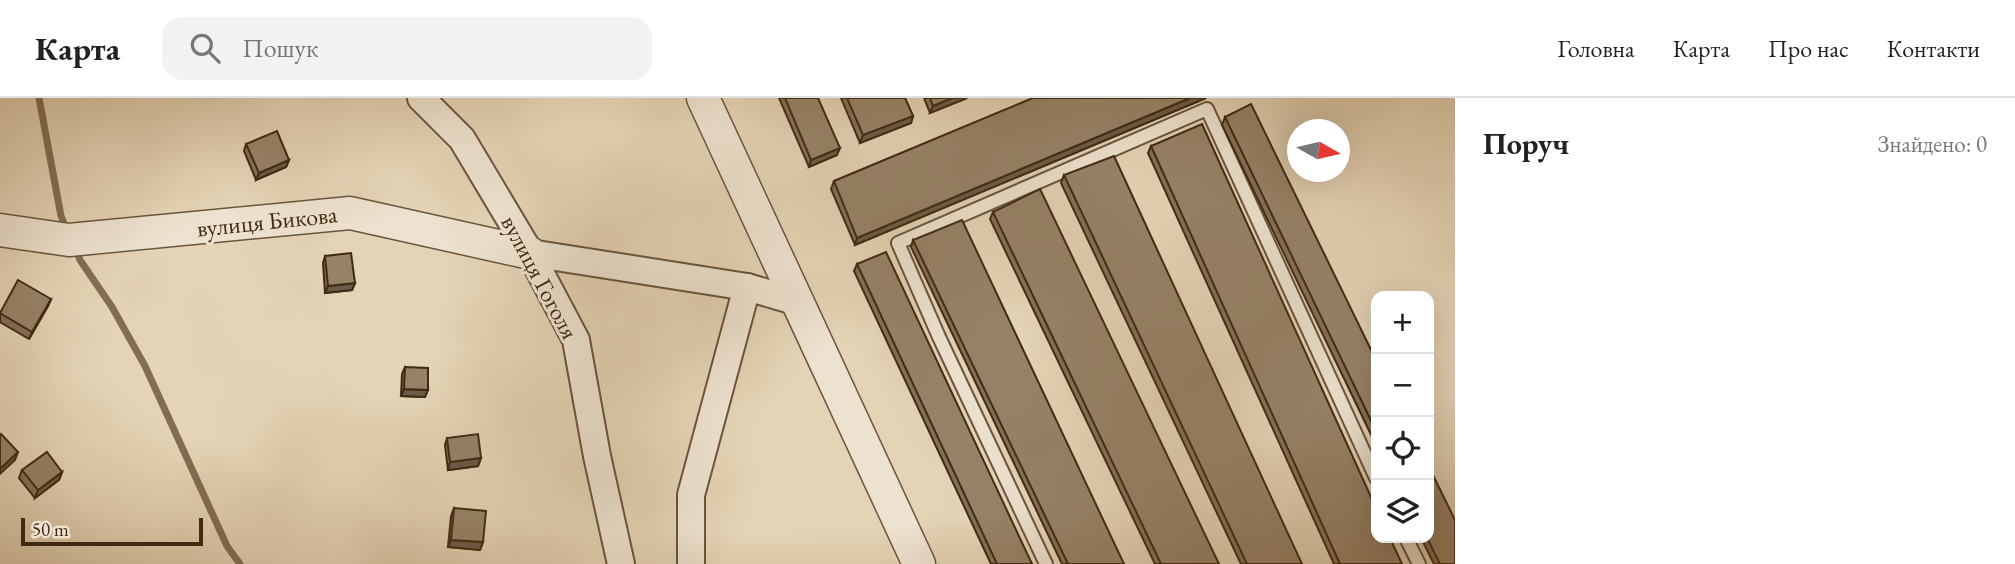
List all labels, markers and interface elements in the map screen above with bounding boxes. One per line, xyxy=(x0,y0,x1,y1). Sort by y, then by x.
search box xyxy=(162,17,652,80)
text: Карта xyxy=(35,27,120,70)
icon: search xyxy=(186,29,224,67)
text: Пошук xyxy=(242,31,318,65)
text: Головна xyxy=(1557,33,1635,64)
text: Карта xyxy=(1673,33,1730,64)
text: Про нас xyxy=(1768,33,1849,64)
text: Контакти xyxy=(1887,33,1980,64)
north arrow xyxy=(1287,119,1350,182)
text: Поруч xyxy=(1483,124,1569,163)
text: Знайдено: 0 xyxy=(1878,129,1987,159)
street label: вулиця Бикова xyxy=(195,198,339,244)
street label: вулиця Гоголя xyxy=(494,210,586,345)
map controls xyxy=(1371,291,1434,543)
button: + xyxy=(1371,291,1434,354)
button: − xyxy=(1371,354,1434,417)
button: locate xyxy=(1371,417,1434,480)
button: layers xyxy=(1371,480,1434,543)
scale bar xyxy=(21,515,203,547)
text: 50 m xyxy=(32,517,69,542)

